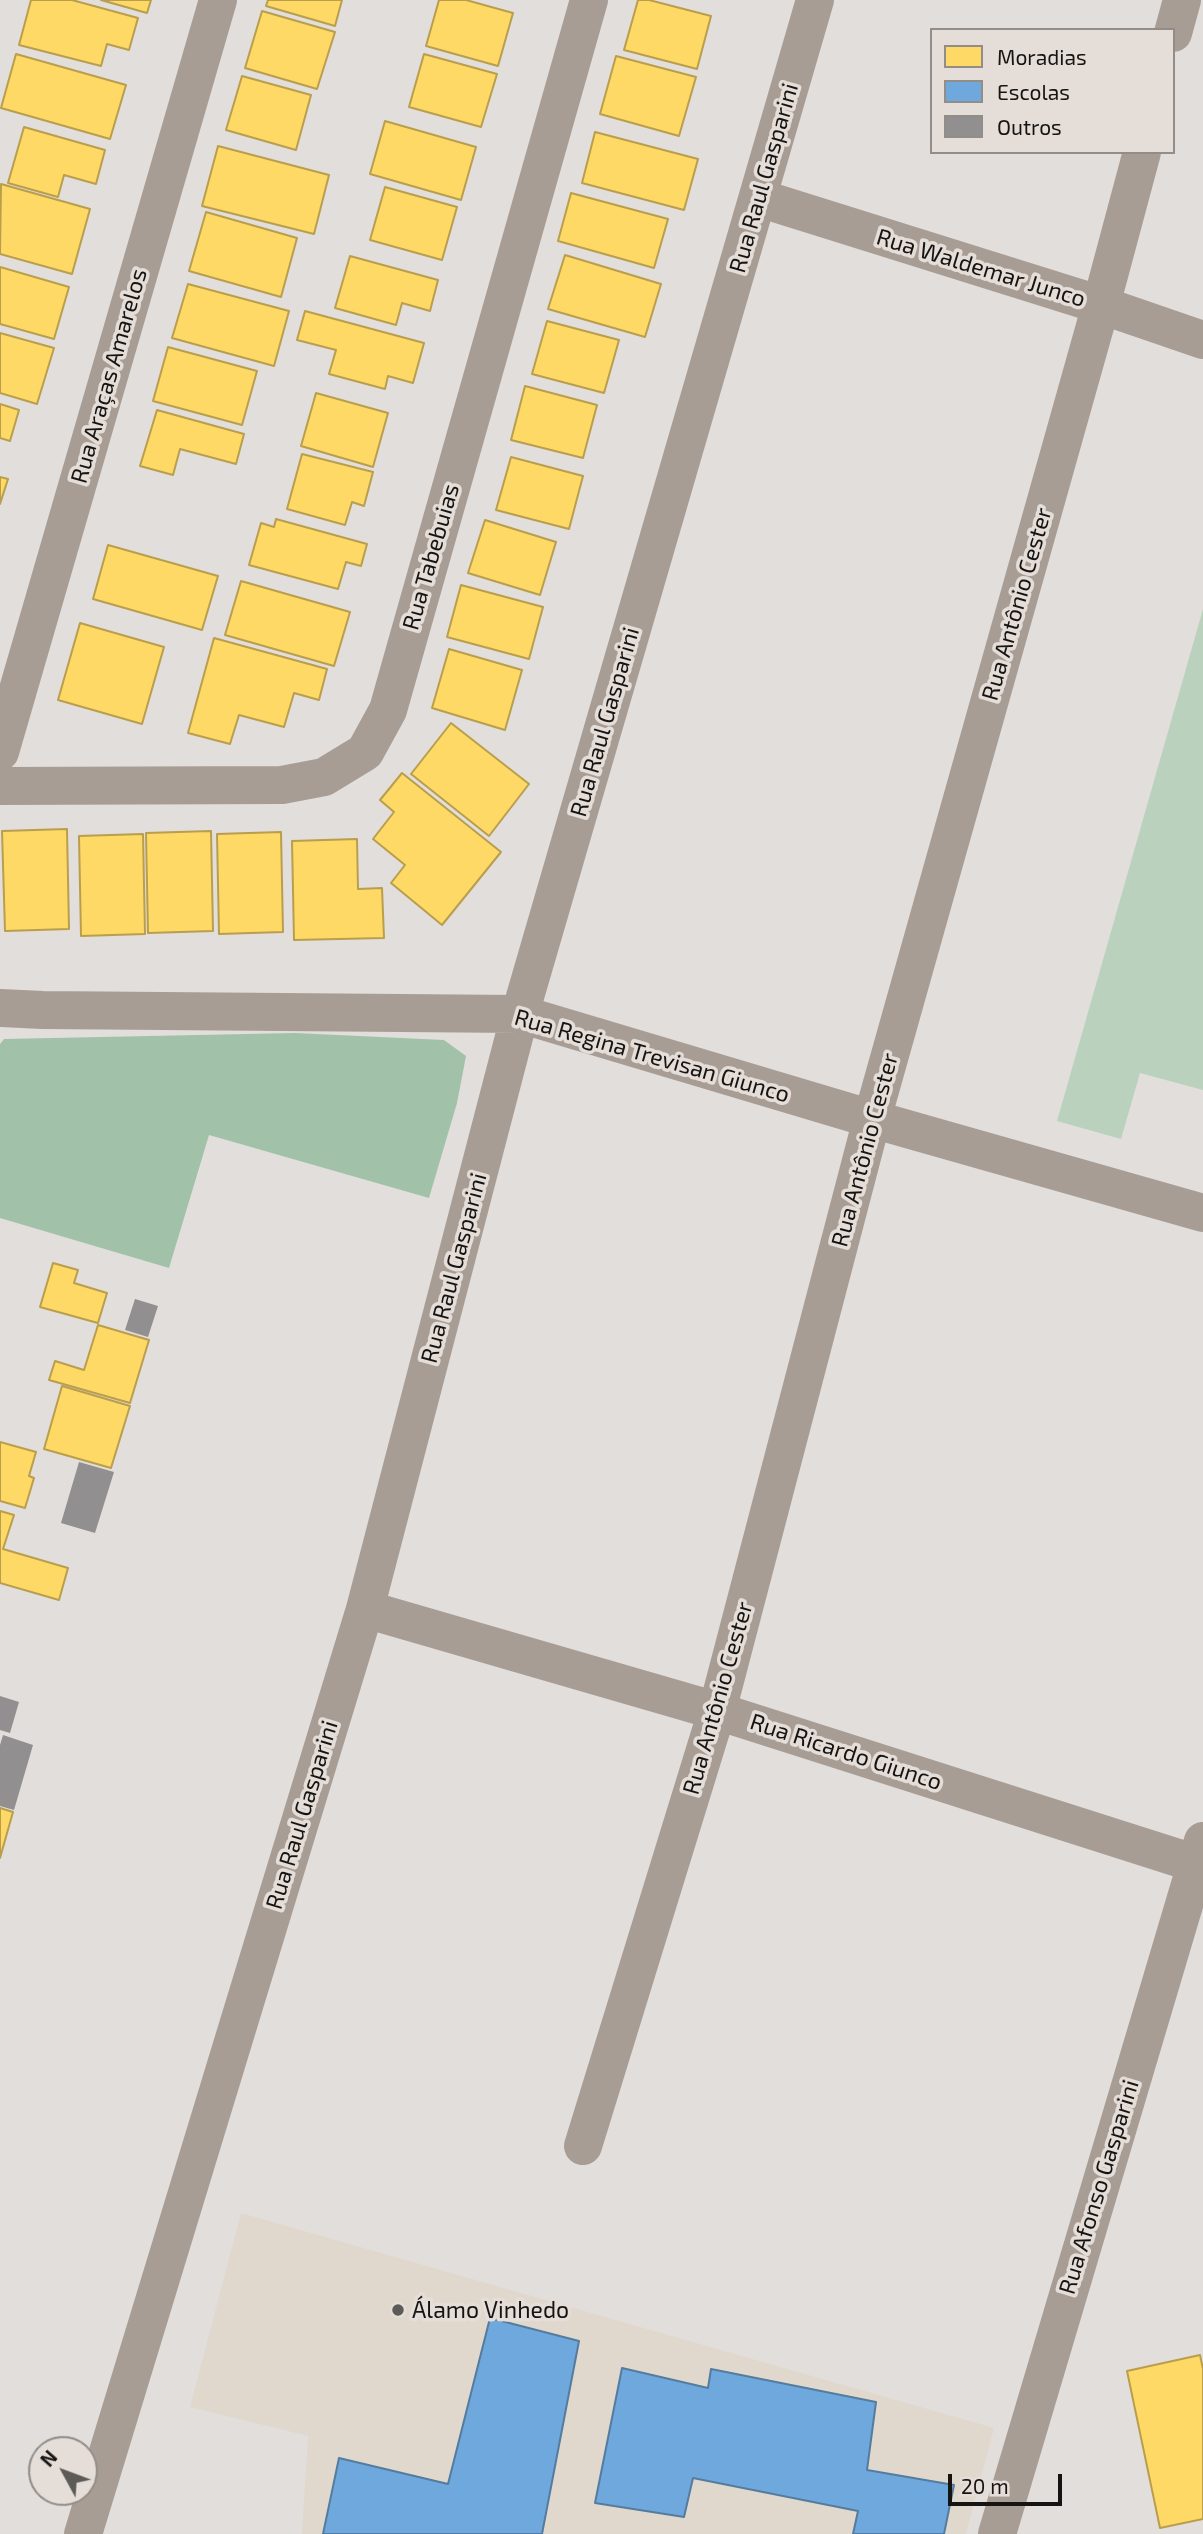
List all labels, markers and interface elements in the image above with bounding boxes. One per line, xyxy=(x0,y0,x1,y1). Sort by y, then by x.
legend xyxy=(930,28,1175,154)
text: Moradias xyxy=(997,44,1087,69)
text: Escolas xyxy=(997,79,1070,104)
street label: Rua Raul Gasparini xyxy=(724,80,804,276)
text: Outros xyxy=(997,114,1062,139)
street label: Rua Waldemar Junco xyxy=(873,223,1089,313)
street label: Rua Araças Amarelos xyxy=(65,266,153,486)
street label: Rua Tabebuias xyxy=(397,481,465,633)
street label: Rua Antônio Cester xyxy=(976,504,1058,704)
street label: Rua Raul Gasparini xyxy=(565,624,645,820)
street label: Rua Regina Trevisan Giunco xyxy=(511,1003,793,1109)
street label: Rua Antônio Cester xyxy=(826,1050,904,1250)
street label: Rua Raul Gasparini xyxy=(415,1170,493,1366)
street label: Rua Antônio Cester xyxy=(677,1598,759,1798)
street label: Rua Ricardo Giunco xyxy=(747,1708,945,1796)
street label: Rua Raul Gasparini xyxy=(260,1717,344,1913)
street label: Rua Afonso Gasparini xyxy=(1053,2076,1145,2298)
place label: Álamo Vinhedo xyxy=(412,2296,569,2324)
marker: Álamo Vinhedo xyxy=(390,2302,406,2318)
north arrow xyxy=(28,2436,98,2506)
text: N xyxy=(35,2445,61,2471)
scale bar xyxy=(951,2460,1065,2504)
text: 20 m xyxy=(961,2473,1009,2498)

